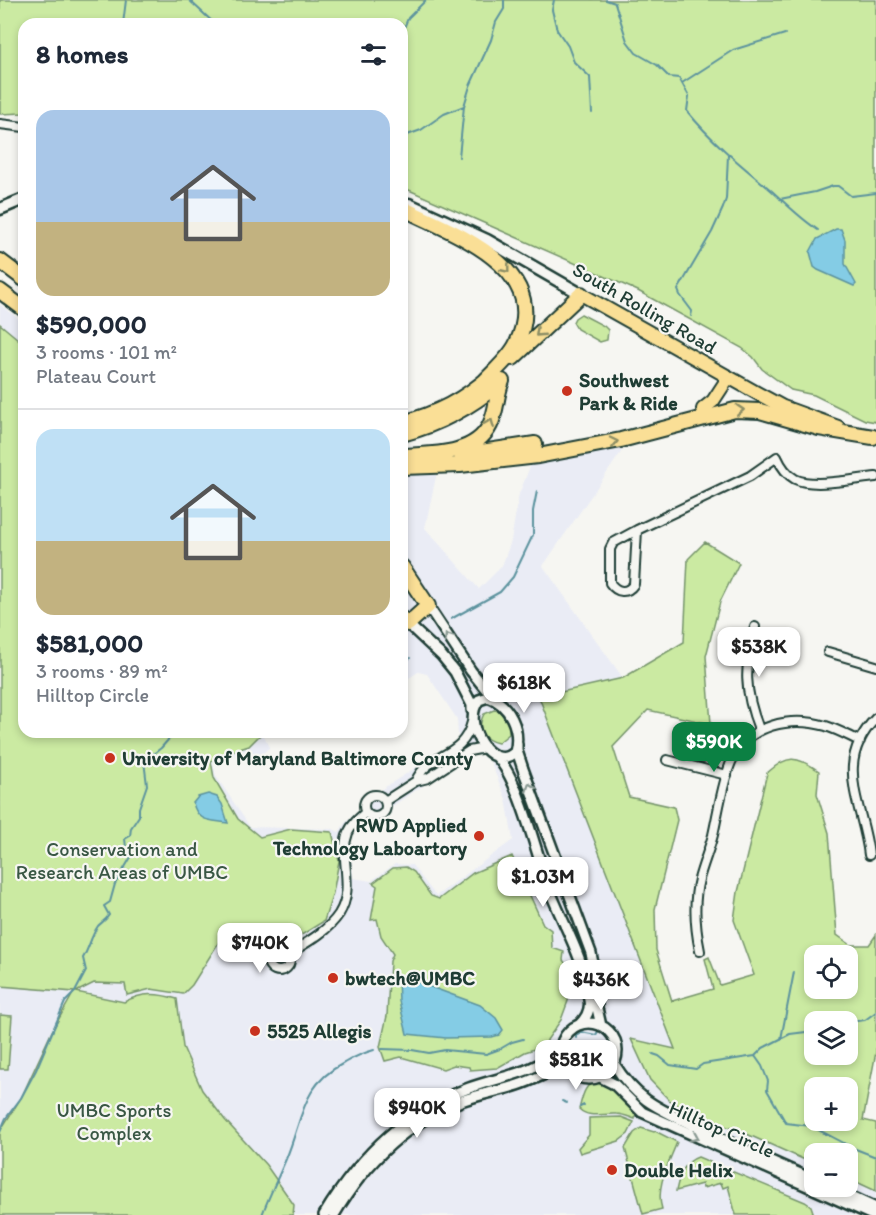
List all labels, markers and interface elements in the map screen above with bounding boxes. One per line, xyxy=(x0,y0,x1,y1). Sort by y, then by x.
text: 8 homes xyxy=(36,38,128,70)
icon: filters xyxy=(357,38,390,71)
icon: home xyxy=(159,149,267,257)
street label: South Rolling Road xyxy=(569,257,721,359)
one-way arrow xyxy=(499,262,510,273)
text: $590,000 xyxy=(36,308,147,340)
one-way arrow xyxy=(535,326,546,337)
text: 3 rooms · 101 m² xyxy=(36,340,177,364)
text: Plateau Court xyxy=(36,364,156,388)
place label: Southwest Park & Ride xyxy=(579,368,678,415)
marker: Southwest Park & Ride xyxy=(560,384,574,398)
one-way arrow xyxy=(736,404,745,417)
one-way arrow xyxy=(483,418,495,429)
one-way arrow xyxy=(609,436,619,449)
icon: home xyxy=(159,468,267,576)
text: $581,000 xyxy=(36,627,143,659)
pin: $538K xyxy=(717,627,801,678)
one-way arrow xyxy=(445,632,456,643)
text: $538K xyxy=(731,634,787,658)
text: 3 rooms · 89 m² xyxy=(36,659,168,683)
pin: $618K xyxy=(482,663,566,714)
text: $618K xyxy=(497,670,551,694)
text: Hilltop Circle xyxy=(36,683,149,707)
pin: $590K xyxy=(672,722,756,773)
text: $590K xyxy=(686,729,742,753)
place label: University of Maryland Baltimore County xyxy=(122,746,474,771)
marker: University of Maryland Baltimore County xyxy=(103,751,117,765)
one-way arrow xyxy=(524,782,537,793)
place label: RWD Applied Technology Laboartory xyxy=(272,813,468,861)
marker: RWD Applied Technology Laboartory xyxy=(472,829,486,843)
park label: Conservation and Research Areas of UMBC xyxy=(16,837,228,884)
pin: $1.03M xyxy=(494,857,592,908)
text: $1.03M xyxy=(511,864,575,888)
pin: $740K xyxy=(218,923,302,974)
text: $740K xyxy=(231,930,289,954)
map controls xyxy=(804,945,858,1197)
button: locate xyxy=(804,945,858,999)
pin: $436K xyxy=(559,960,643,1011)
place label: bwtech@UMBC xyxy=(345,966,475,990)
text: $436K xyxy=(573,967,629,991)
marker: bwtech@UMBC xyxy=(326,971,340,985)
button: layers xyxy=(804,1011,858,1065)
place label: 5525 Allegis xyxy=(267,1019,372,1044)
marker: 5525 Allegis xyxy=(248,1024,262,1038)
pin: $581K xyxy=(534,1040,618,1091)
text: $581K xyxy=(549,1047,603,1071)
button: + xyxy=(804,1077,858,1131)
pin: $940K xyxy=(375,1088,459,1139)
text: $940K xyxy=(388,1095,446,1119)
street label: Hilltop Circle xyxy=(665,1095,779,1163)
park label: UMBC Sports Complex xyxy=(57,1098,172,1145)
one-way arrow xyxy=(689,1130,700,1142)
button: − xyxy=(804,1143,858,1197)
place label: Double Helix xyxy=(624,1158,734,1182)
marker: Double Helix xyxy=(605,1163,619,1177)

